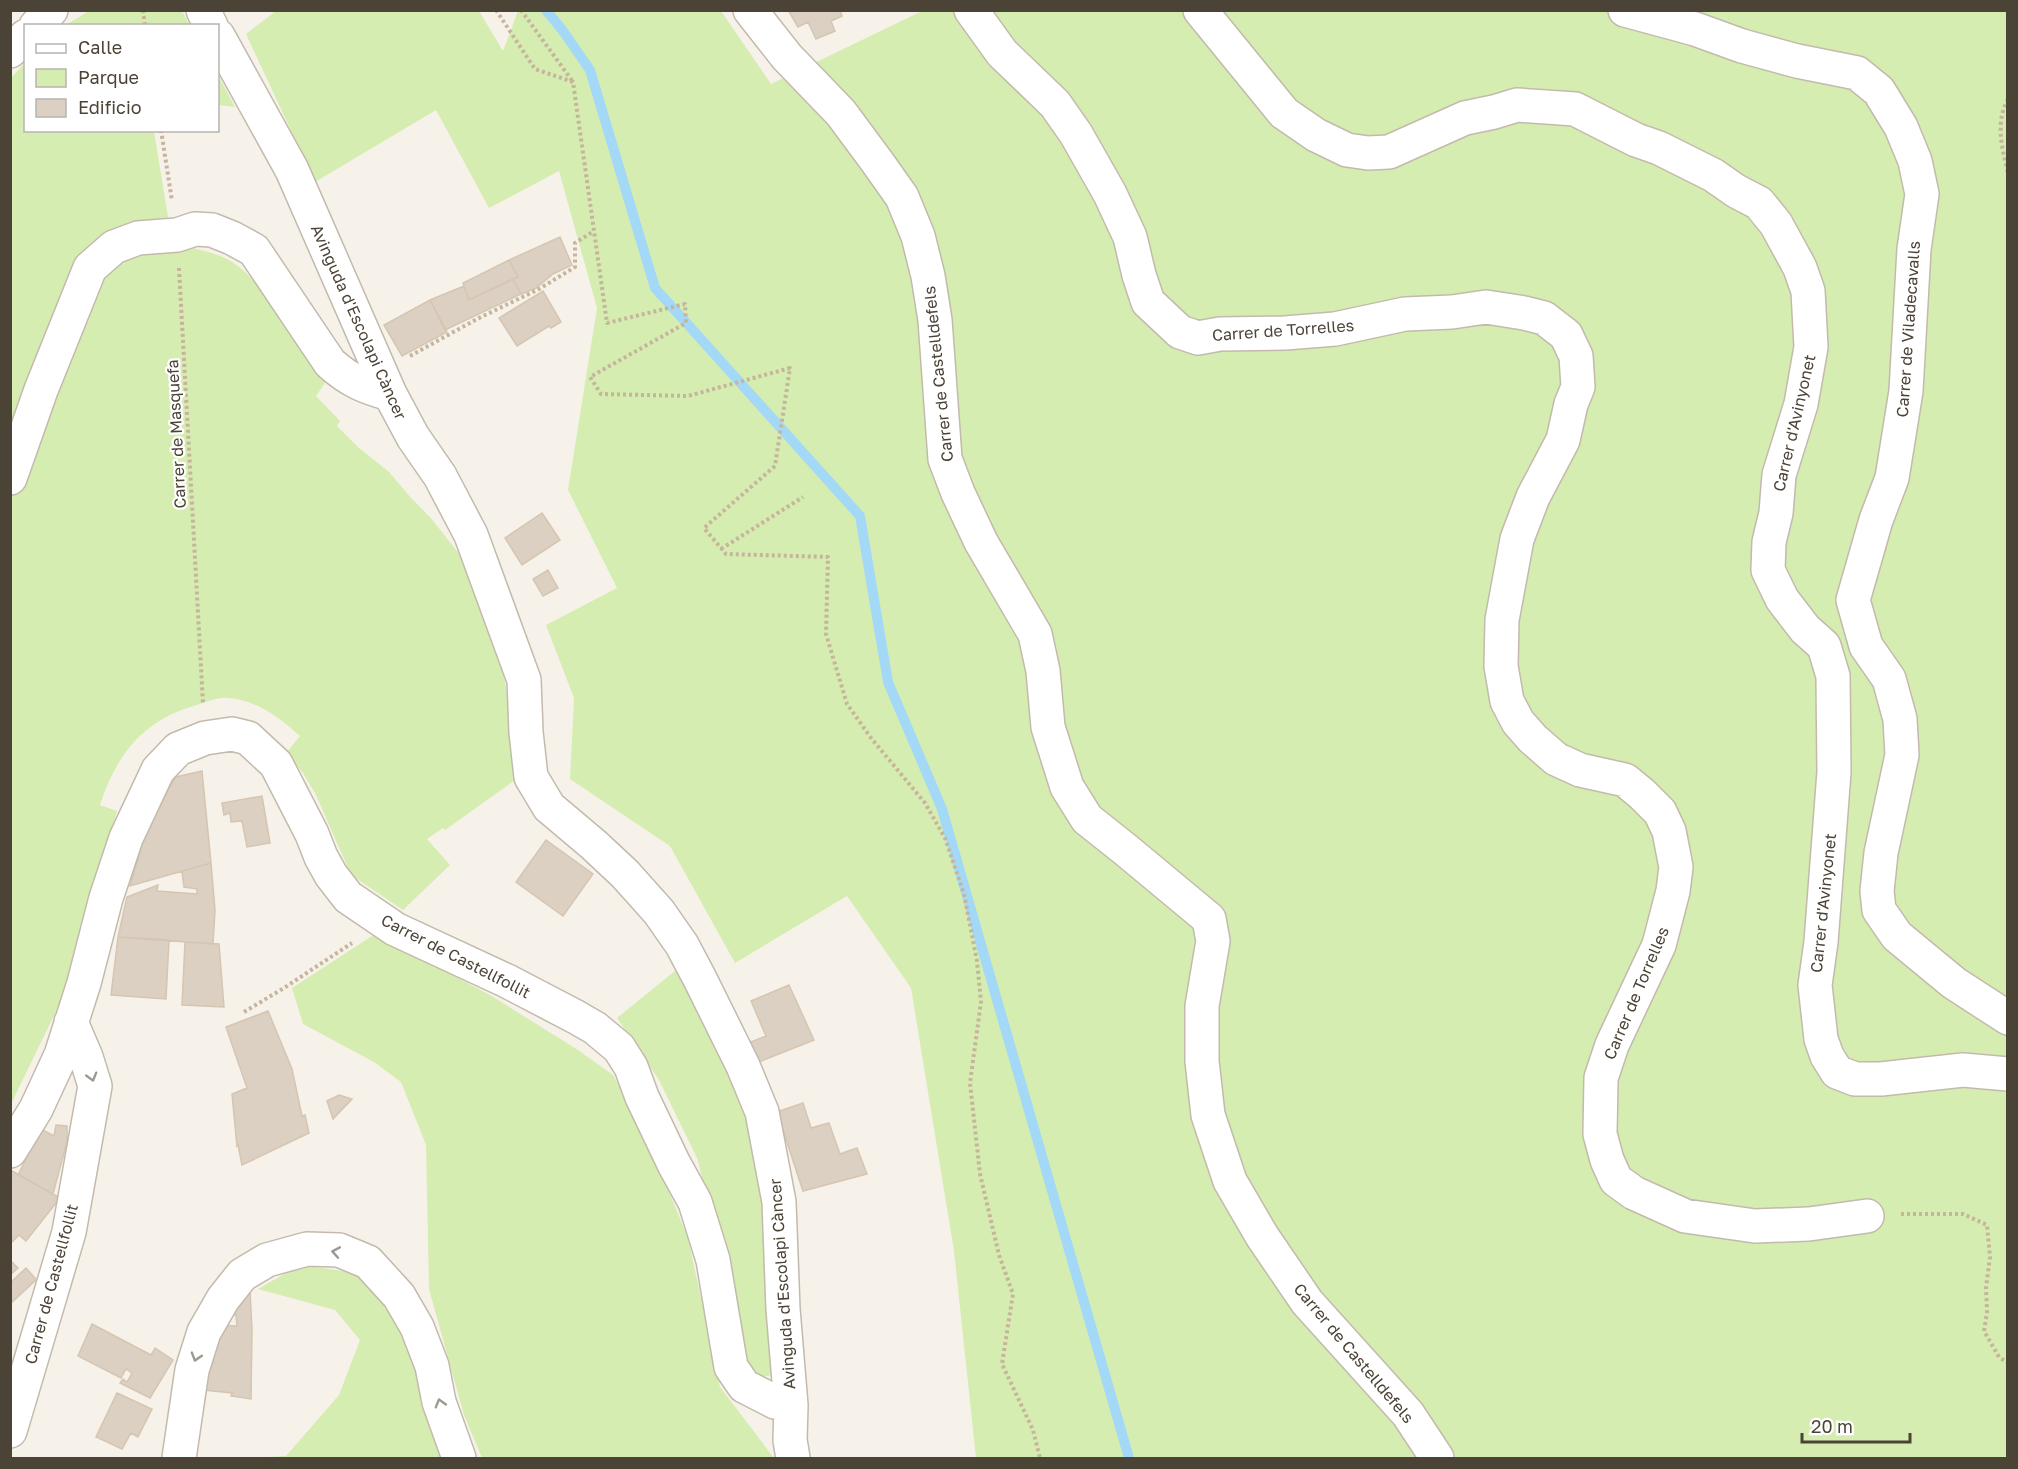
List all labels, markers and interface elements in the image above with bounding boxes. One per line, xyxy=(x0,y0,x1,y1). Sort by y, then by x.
legend xyxy=(24,24,219,132)
text: Calle xyxy=(78,36,122,58)
text: Parque xyxy=(78,66,139,88)
text: Edificio xyxy=(78,96,142,118)
street label: Avinguda d'Escolapi Càncer xyxy=(307,221,411,423)
street label: Carrer de Viladecavalls xyxy=(1892,240,1924,418)
street label: Carrer de Castelldefels xyxy=(919,285,957,463)
street label: Carrer de Torrelles xyxy=(1211,315,1355,345)
street label: Carrer d'Avinyonet xyxy=(1768,352,1820,494)
street label: Carrer de Masquefa xyxy=(162,359,190,509)
street label: Carrer d'Avinyonet xyxy=(1806,832,1840,974)
street label: Carrer de Castellfollit xyxy=(378,910,534,1002)
street label: Carrer de Torrelles xyxy=(1599,924,1673,1062)
one-way arrow xyxy=(85,1071,97,1082)
street label: Avinguda d'Escolapi Càncer xyxy=(765,1178,799,1390)
street label: Carrer de Castellfollit xyxy=(20,1202,82,1366)
one-way arrow xyxy=(332,1246,342,1259)
street label: Carrer de Castelldefels xyxy=(1290,1279,1418,1427)
one-way arrow xyxy=(191,1351,203,1361)
one-way arrow xyxy=(435,1398,447,1409)
scale bar xyxy=(1802,1406,1910,1444)
text: 20 m xyxy=(1811,1415,1853,1437)

